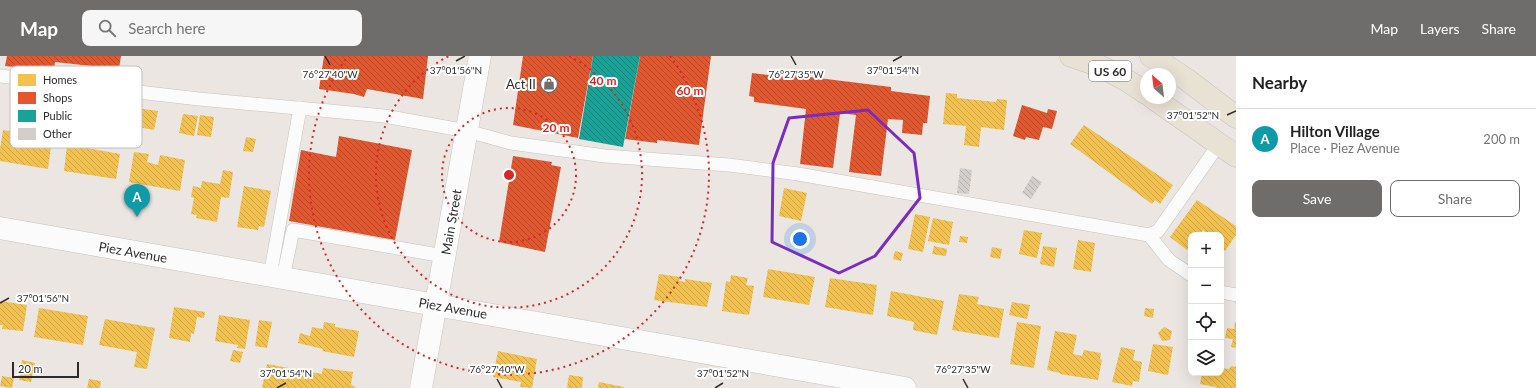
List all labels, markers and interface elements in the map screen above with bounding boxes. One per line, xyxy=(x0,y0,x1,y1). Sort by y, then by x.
search box xyxy=(82,10,362,46)
text: Map xyxy=(20,17,58,40)
icon: search xyxy=(96,17,118,39)
text: Search here xyxy=(128,19,206,37)
text: Map xyxy=(1370,20,1398,37)
text: Layers xyxy=(1420,20,1460,37)
text: Share xyxy=(1482,20,1516,37)
road number: US 60 xyxy=(1089,61,1131,81)
text: 37°01'56"N xyxy=(430,64,482,76)
text: 37°01'54"N xyxy=(867,64,919,76)
legend xyxy=(10,66,142,148)
text: 76°27'40"W xyxy=(302,68,358,80)
text: 76°27'35"W xyxy=(768,68,824,80)
north arrow xyxy=(1140,68,1176,104)
text: Nearby xyxy=(1252,72,1307,93)
text: Homes xyxy=(43,73,77,86)
text: 40 m xyxy=(590,73,616,88)
shop icon: Act II xyxy=(539,74,559,94)
place label: Act II xyxy=(506,76,536,92)
text: 60 m xyxy=(677,83,703,98)
text: Shops xyxy=(43,91,72,104)
text: Public xyxy=(43,109,72,122)
text: 37°01'52"N xyxy=(1167,109,1219,121)
text: 20 m xyxy=(543,120,569,135)
text: Hilton Village xyxy=(1290,122,1380,140)
text: Other xyxy=(43,127,72,140)
text: A xyxy=(1260,131,1270,147)
text: 200 m xyxy=(1483,131,1520,147)
text: Place · Piez Avenue xyxy=(1290,140,1400,156)
centre of rings xyxy=(502,168,516,182)
button: Save xyxy=(1252,180,1382,217)
button: Share xyxy=(1390,180,1520,217)
pin: A xyxy=(124,184,150,217)
street label: Main Street xyxy=(437,188,465,256)
your location xyxy=(790,229,810,249)
map controls xyxy=(1188,232,1224,376)
button: + xyxy=(1188,232,1224,268)
street label: Piez Avenue xyxy=(97,238,169,266)
button: − xyxy=(1188,268,1224,304)
text: 37°01'56"N xyxy=(17,292,69,304)
street label: Piez Avenue xyxy=(417,294,489,322)
button: locate xyxy=(1188,304,1224,340)
button: layers xyxy=(1188,340,1224,376)
scale bar xyxy=(12,360,79,379)
text: 20 m xyxy=(18,362,43,375)
text: 76°27'40"W xyxy=(469,363,525,375)
text: 76°27'35"W xyxy=(935,363,991,375)
text: 37°01'54"N xyxy=(260,367,312,379)
text: 37°01'52"N xyxy=(697,367,749,379)

